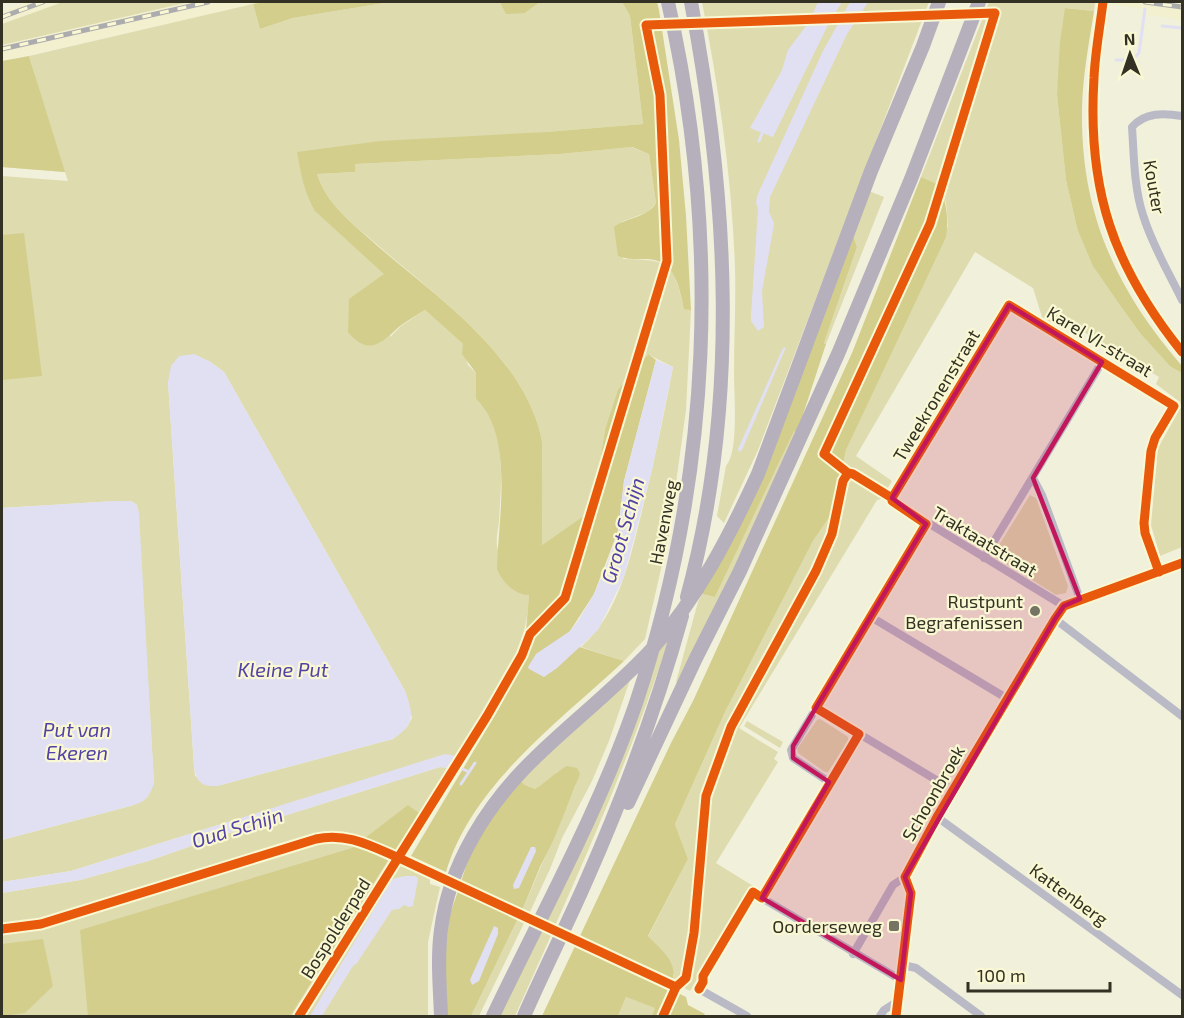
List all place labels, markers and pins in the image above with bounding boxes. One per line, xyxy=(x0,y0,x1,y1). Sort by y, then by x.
place label: Rustpunt Begrafenissen xyxy=(905,590,1023,633)
marker: Rustpunt Begrafenissen xyxy=(1028,604,1042,618)
place label: Oorderseweg xyxy=(772,915,882,937)
marker: Oorderseweg xyxy=(887,919,901,933)

